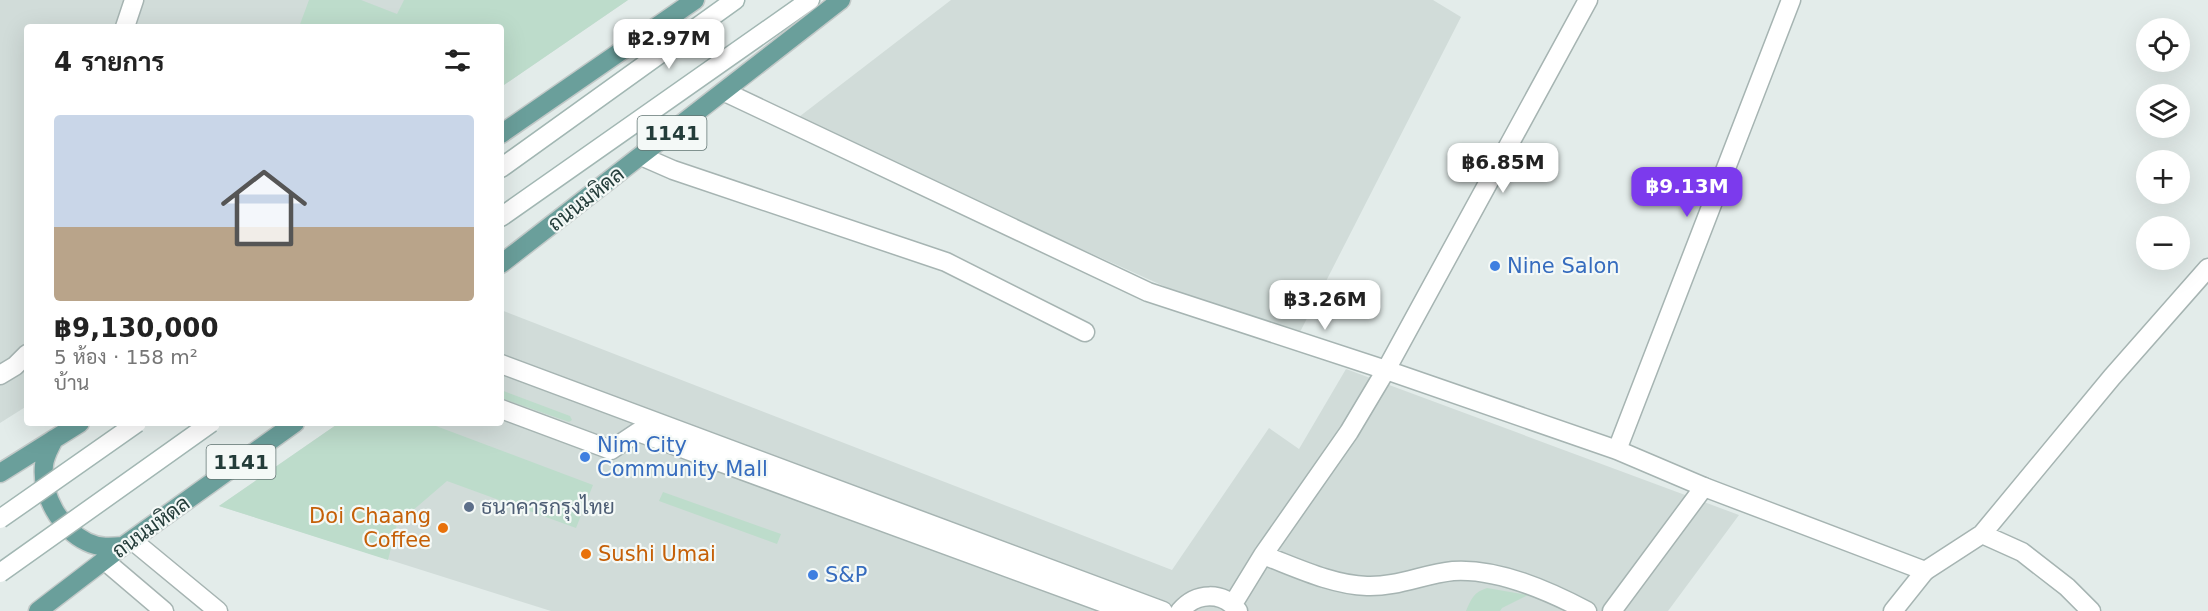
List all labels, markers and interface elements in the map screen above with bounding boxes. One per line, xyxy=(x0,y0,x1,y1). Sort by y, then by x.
map controls xyxy=(2136,18,2190,270)
button: locate xyxy=(2136,18,2190,72)
pin: ฿2.97M xyxy=(620,19,718,70)
text: ฿2.97M xyxy=(627,26,711,50)
icon: filters xyxy=(441,44,474,77)
text: 4 รายการ xyxy=(54,47,164,77)
button: layers xyxy=(2136,84,2190,138)
road number: 1141 xyxy=(638,116,706,150)
pin: ฿6.85M xyxy=(1454,143,1552,194)
text: ฿6.85M xyxy=(1461,150,1545,174)
button: + xyxy=(2136,150,2190,204)
icon: home xyxy=(210,154,318,262)
street label: ถนนมหิดล xyxy=(543,162,629,236)
pin: ฿9.13M xyxy=(1638,167,1736,218)
text: ฿9.13M xyxy=(1645,174,1729,198)
button: − xyxy=(2136,216,2190,270)
place label: Nine Salon xyxy=(1507,254,1620,278)
marker: Nine Salon xyxy=(1488,259,1502,273)
pin: ฿3.26M xyxy=(1276,280,1374,331)
text: ฿3.26M xyxy=(1283,287,1367,311)
text: ฿9,130,000 xyxy=(54,313,218,343)
text: 5 ห้อง · 158 m² xyxy=(54,345,198,369)
text: บ้าน xyxy=(54,371,89,395)
place label: Nim City Community Mall xyxy=(597,433,768,481)
road number: 1141 xyxy=(206,445,276,479)
marker: Nim City Community Mall xyxy=(578,450,592,464)
street label: ถนนมหิดล xyxy=(108,491,194,563)
place label: ธนาคารกรุงไทย xyxy=(481,494,615,521)
marker: ธนาคารกรุงไทย xyxy=(462,500,476,514)
place label: Doi Chaang Coffee xyxy=(309,504,431,552)
marker: Doi Chaang Coffee xyxy=(436,521,450,535)
place label: Sushi Umai xyxy=(598,542,716,566)
marker: Sushi Umai xyxy=(579,547,593,561)
place label: S&P xyxy=(825,563,867,587)
marker: S&P xyxy=(806,568,820,582)

